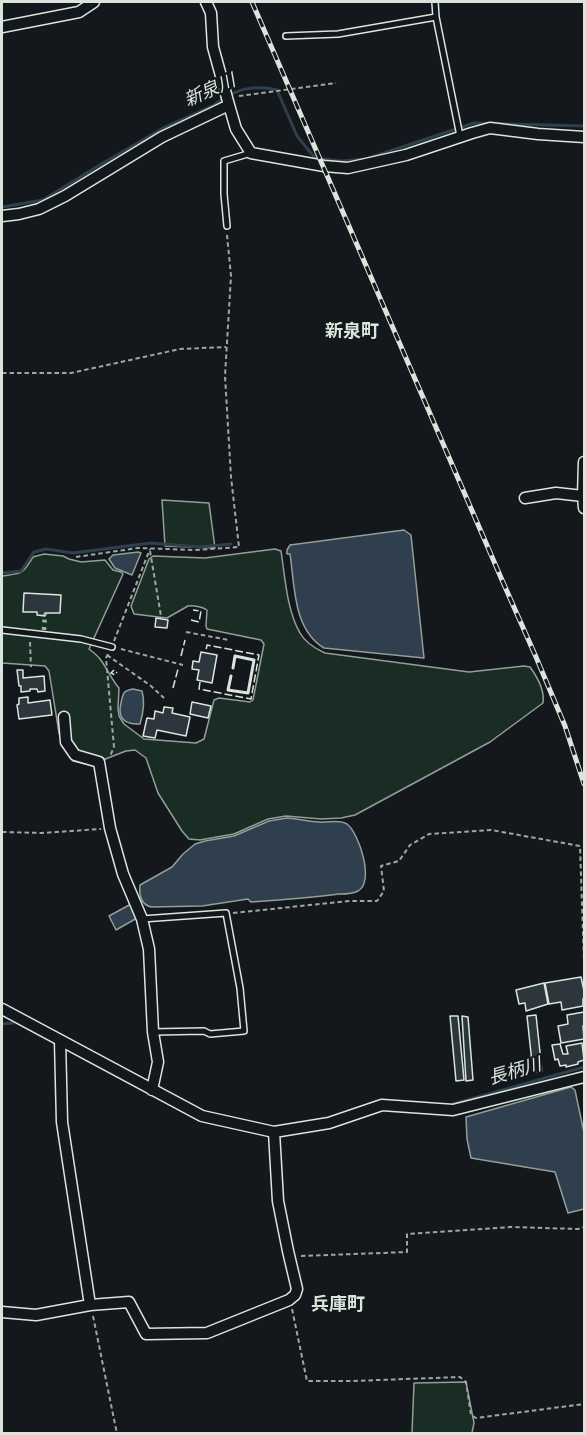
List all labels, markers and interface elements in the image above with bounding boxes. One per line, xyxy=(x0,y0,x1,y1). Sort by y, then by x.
water label: 新泉川 xyxy=(181,70,239,112)
district label: 新泉町 xyxy=(325,321,379,343)
water label: 長柄川 xyxy=(486,1054,544,1090)
district label: 兵庫町 xyxy=(311,1294,365,1316)

